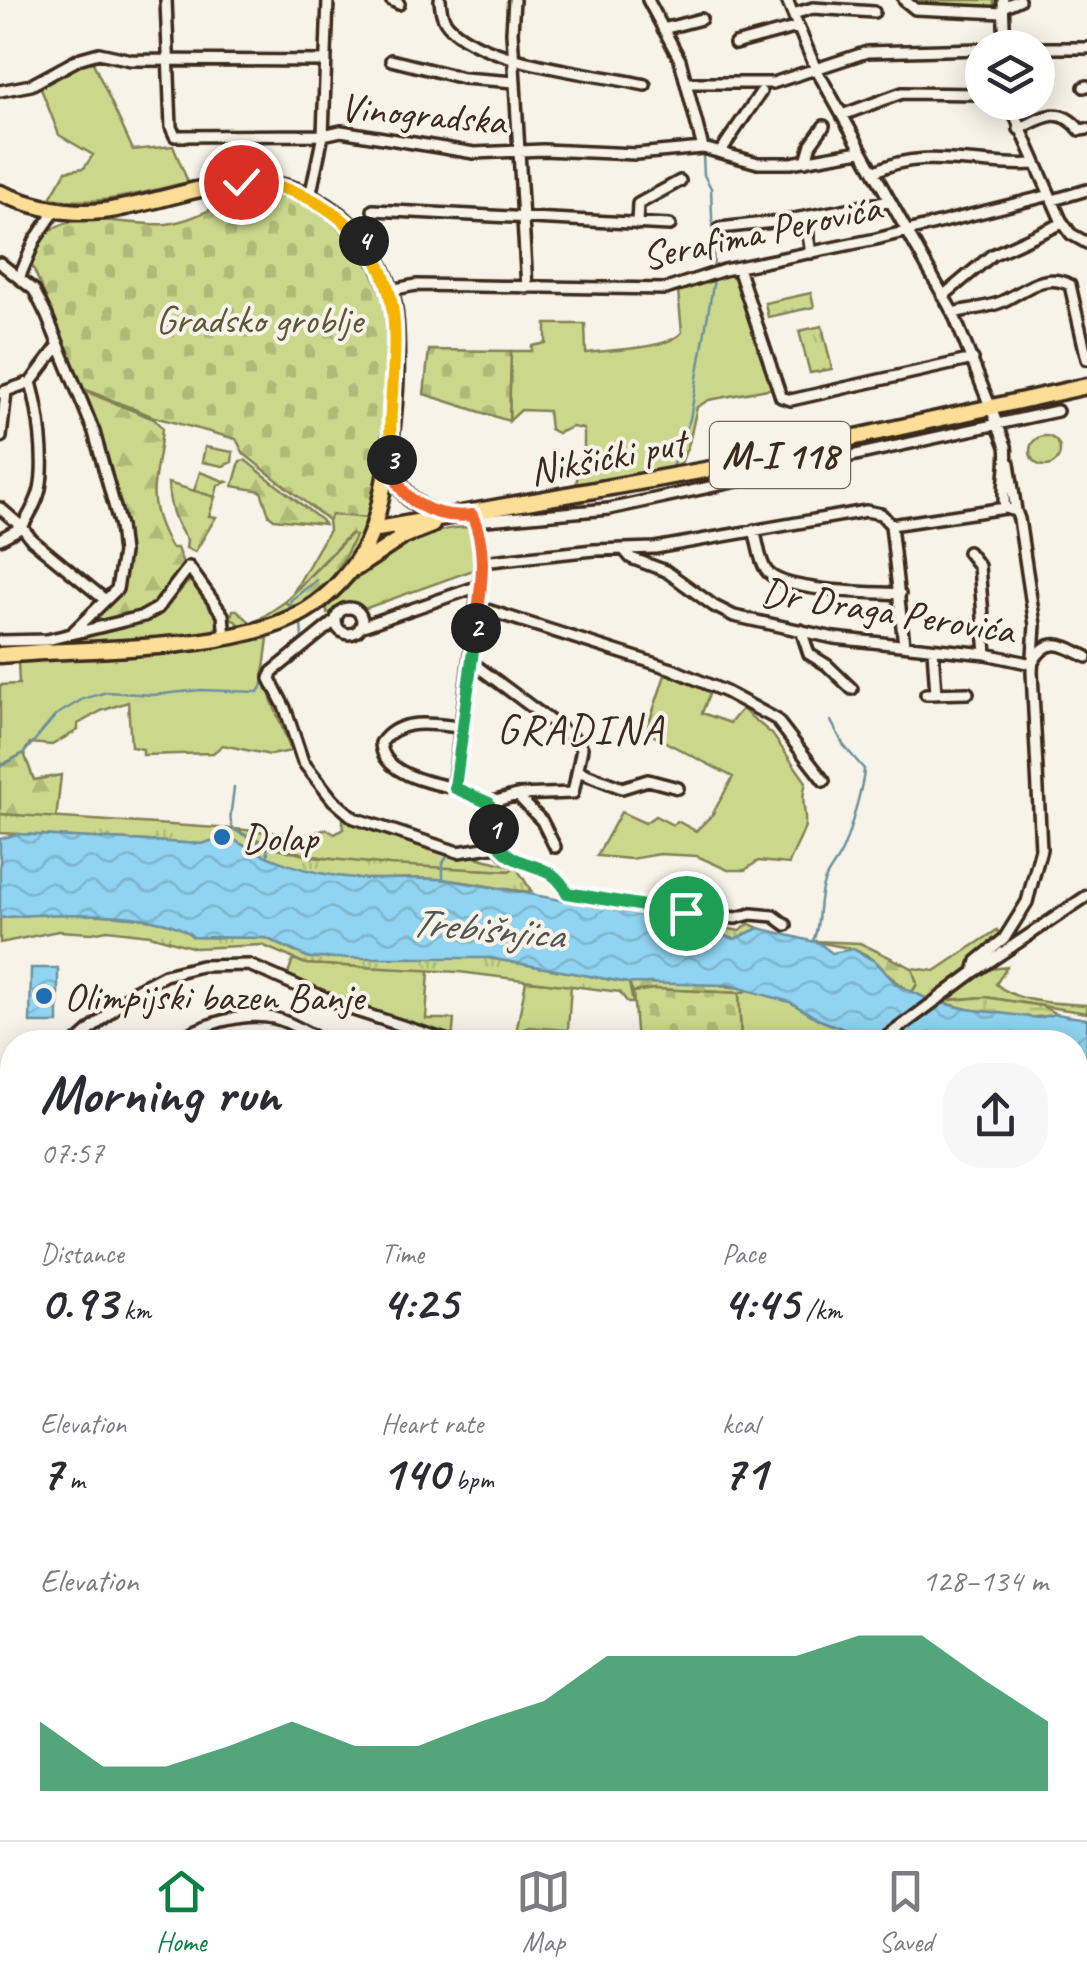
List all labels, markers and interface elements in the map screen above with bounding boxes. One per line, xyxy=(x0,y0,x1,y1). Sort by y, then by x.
map controls xyxy=(965,30,1055,120)
button: layers xyxy=(965,30,1055,120)
street label: Vinogradska xyxy=(338,82,510,146)
pin xyxy=(199,140,284,225)
icon: check xyxy=(214,155,269,210)
street label: Serafima Perovića xyxy=(637,182,888,282)
pin: 4 xyxy=(339,216,389,266)
text: 4 xyxy=(358,223,370,258)
park label: Gradsko groblje xyxy=(156,295,365,345)
street label: Nikšićki put xyxy=(525,416,695,497)
road number: M-I 118 xyxy=(710,422,850,488)
pin: 3 xyxy=(367,435,417,485)
text: 3 xyxy=(386,442,398,477)
street label: Dr Draga Perovića xyxy=(758,566,1020,656)
pin: 2 xyxy=(451,603,501,653)
text: 2 xyxy=(470,610,482,645)
district label: GRADINA xyxy=(497,703,665,756)
pin: 1 xyxy=(469,804,519,854)
text: 1 xyxy=(488,811,500,846)
place label: Dolap xyxy=(242,813,320,863)
marker: Dolap xyxy=(211,826,233,848)
pin xyxy=(644,871,729,956)
icon: arrive xyxy=(659,886,714,941)
water label: Trebišnjica xyxy=(408,895,569,962)
place label: Olimpijski bazen Banje xyxy=(64,972,367,1022)
marker: Olimpijski bazen Banje xyxy=(33,985,55,1007)
text: Morning run xyxy=(40,1059,280,1129)
button: share xyxy=(943,1063,1048,1168)
text: 07:57 xyxy=(40,1132,104,1173)
text: Distance xyxy=(40,1236,124,1271)
text: Time xyxy=(381,1236,424,1271)
text: Pace xyxy=(722,1236,765,1271)
text: 0.93 xyxy=(40,1271,117,1334)
text: 4:25 xyxy=(381,1271,458,1334)
text: 4:45 xyxy=(722,1271,799,1334)
text: km xyxy=(117,1292,151,1327)
text: /km xyxy=(799,1292,842,1327)
text: Elevation xyxy=(40,1406,126,1441)
text: Heart rate xyxy=(381,1406,483,1441)
text: kcal xyxy=(722,1406,759,1441)
text: 7 xyxy=(40,1441,62,1504)
text: 140 xyxy=(381,1441,449,1504)
text: 71 xyxy=(722,1441,767,1504)
text: m xyxy=(62,1462,85,1497)
text: bpm xyxy=(449,1462,494,1497)
text: Elevation xyxy=(40,1560,138,1601)
text: 128–134 m xyxy=(922,1560,1048,1601)
tab: Home xyxy=(154,1864,209,1959)
tab: Map xyxy=(516,1864,571,1959)
tab: Saved xyxy=(878,1864,933,1959)

